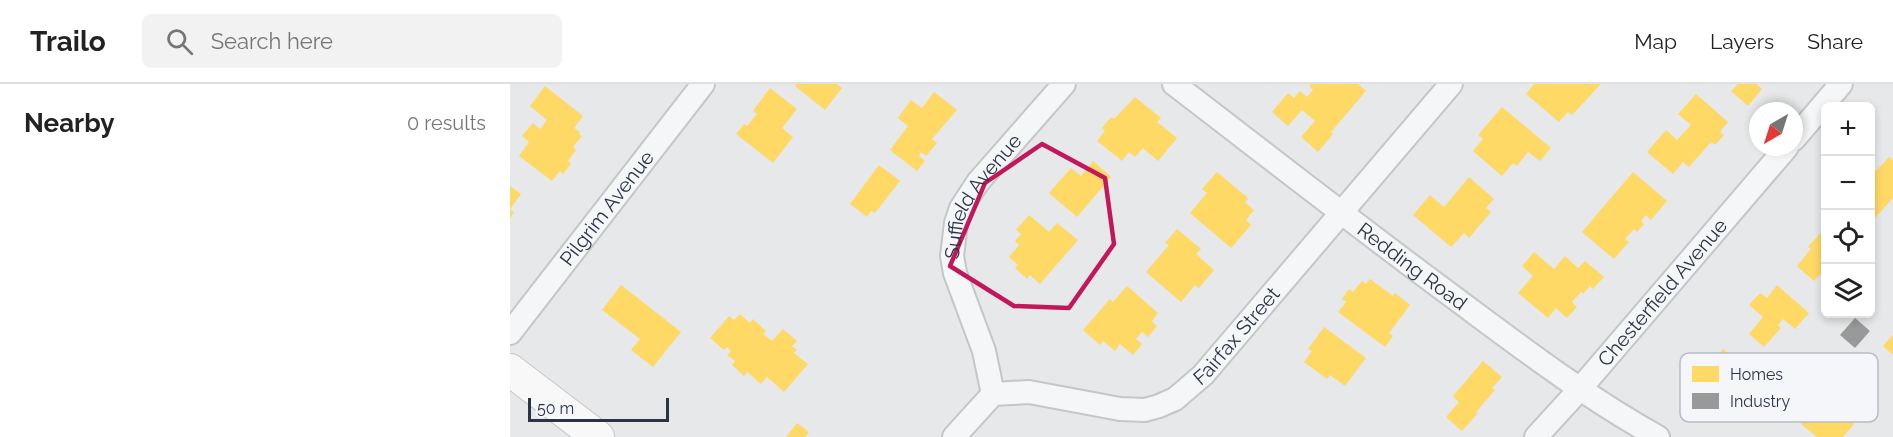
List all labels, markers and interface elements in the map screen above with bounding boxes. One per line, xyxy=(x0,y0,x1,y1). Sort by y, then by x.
search box xyxy=(142,14,562,68)
text: Trailo xyxy=(30,25,106,58)
icon: search xyxy=(163,25,196,58)
text: Search here xyxy=(211,28,333,54)
text: Map xyxy=(1634,29,1677,54)
text: Layers xyxy=(1710,29,1774,54)
text: Share xyxy=(1807,29,1863,54)
north arrow xyxy=(1749,102,1803,156)
map controls xyxy=(1821,102,1875,318)
button: + xyxy=(1821,102,1875,156)
text: Nearby xyxy=(24,108,114,138)
text: 0 results xyxy=(407,111,486,135)
street label: Suffield Avenue xyxy=(940,129,1027,260)
street label: Pilgrim Avenue xyxy=(555,146,659,270)
button: − xyxy=(1821,156,1875,210)
button: locate xyxy=(1821,210,1875,264)
street label: Chesterfield Avenue xyxy=(1593,214,1732,371)
street label: Redding Road xyxy=(1353,217,1472,315)
button: layers xyxy=(1821,264,1875,318)
street label: Fairfax Street xyxy=(1188,282,1285,390)
legend xyxy=(1680,353,1878,422)
text: Homes xyxy=(1730,365,1783,384)
text: Industry xyxy=(1730,392,1790,411)
scale bar xyxy=(528,395,669,422)
text: 50 m xyxy=(537,399,574,418)

